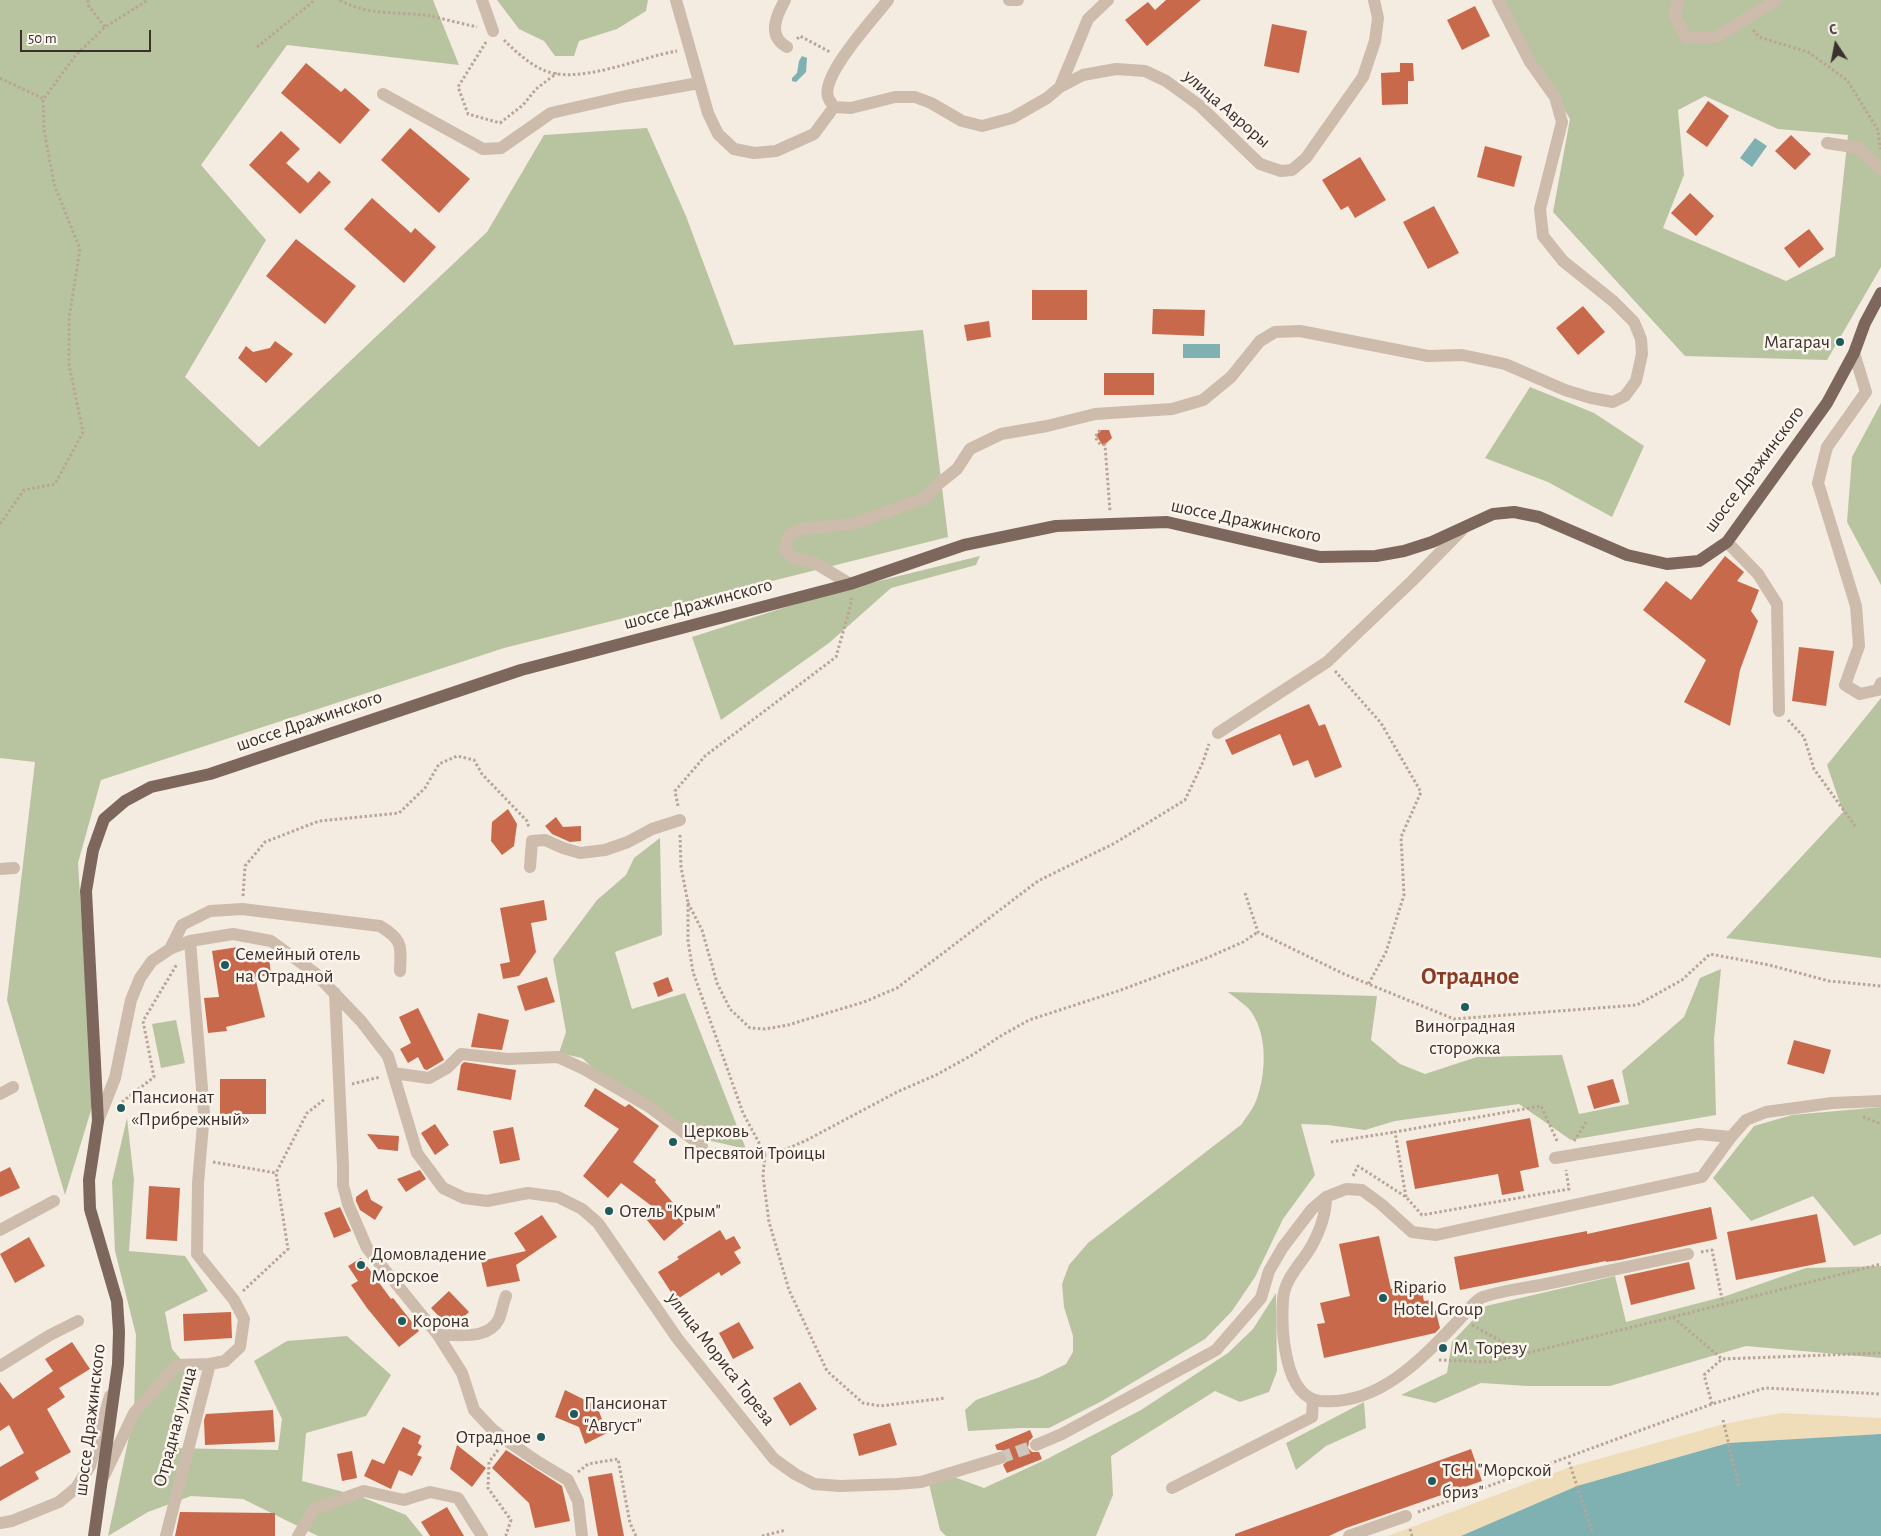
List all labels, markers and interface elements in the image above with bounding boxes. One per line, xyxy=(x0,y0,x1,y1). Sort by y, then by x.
scale bar xyxy=(22,20,154,52)
north arrow xyxy=(1811,20,1861,70)
text: С xyxy=(1828,23,1838,38)
text: 50 m xyxy=(28,31,57,46)
street label: улица Авроры xyxy=(1179,65,1275,153)
place label: Магарач xyxy=(1764,331,1830,353)
marker: Магарач xyxy=(1834,336,1846,348)
street label: шоссе Дражинского xyxy=(1699,401,1809,537)
street label: шоссе Дражинского xyxy=(1169,494,1323,548)
street label: шоссе Дражинского xyxy=(621,573,775,635)
street label: шоссе Дражинского xyxy=(233,685,385,757)
place label: Семейный отель на Отрадной xyxy=(235,943,360,987)
marker: Семейный отель на Отрадной xyxy=(219,959,231,971)
district label: Отрадное xyxy=(1421,963,1519,991)
marker: Виноградная сторожка xyxy=(1459,1001,1471,1013)
place label: Виноградная сторожка xyxy=(1414,1015,1516,1059)
place label: Пансионат «Прибрежный» xyxy=(131,1086,250,1130)
marker: Пансионат «Прибрежный» xyxy=(115,1102,127,1114)
place label: Церковь Пресвятой Троицы xyxy=(683,1120,826,1164)
marker: Церковь Пресвятой Троицы xyxy=(667,1136,679,1148)
place label: Отель "Крым" xyxy=(619,1200,721,1222)
marker: Отель "Крым" xyxy=(603,1205,615,1217)
place label: Домовладение Морское xyxy=(371,1243,486,1287)
marker: Домовладение Морское xyxy=(355,1259,367,1271)
place label: Ripario Hotel Group xyxy=(1393,1276,1483,1320)
street label: улица Мориса Тореза xyxy=(662,1288,780,1430)
marker: Ripario Hotel Group xyxy=(1377,1292,1389,1304)
place label: Корона xyxy=(412,1310,469,1332)
marker: Корона xyxy=(396,1315,408,1327)
place label: М. Торезу xyxy=(1453,1337,1527,1359)
marker: М. Торезу xyxy=(1437,1342,1449,1354)
street label: шоссе Дражинского xyxy=(69,1343,111,1497)
street label: Отрадная улица xyxy=(148,1365,202,1489)
place label: Пансионат "Август" xyxy=(584,1392,667,1436)
marker: Пансионат "Август" xyxy=(568,1408,580,1420)
place label: Отрадное xyxy=(456,1426,531,1448)
marker: Отрадное xyxy=(535,1431,547,1443)
place label: ТСН "Морской бриз" xyxy=(1442,1459,1552,1503)
marker: ТСН "Морской бриз" xyxy=(1426,1475,1438,1487)

